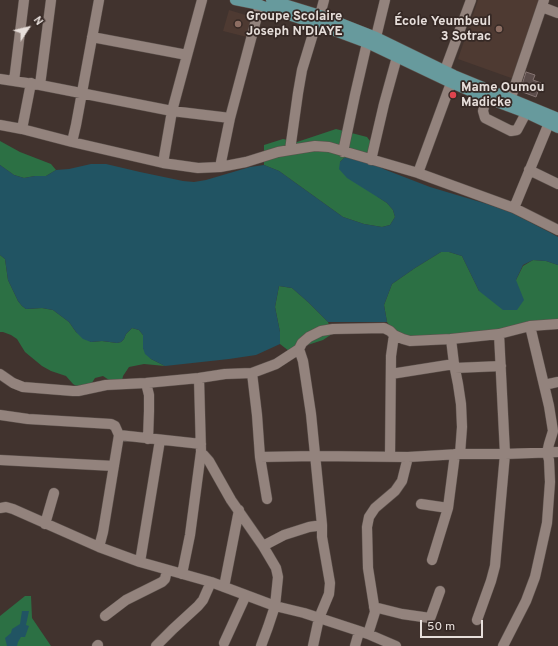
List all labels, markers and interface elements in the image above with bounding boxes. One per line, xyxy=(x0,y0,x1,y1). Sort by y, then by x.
north arrow xyxy=(8,8,48,48)
place label: Groupe Scolaire Joseph N'DIAYE xyxy=(246,9,343,40)
text: N xyxy=(30,14,46,28)
place label: École Yeumbeul 3 Sotrac xyxy=(394,14,491,45)
marker: Groupe Scolaire Joseph N'DIAYE xyxy=(233,19,243,29)
marker: École Yeumbeul 3 Sotrac xyxy=(494,24,504,34)
place label: Mame Oumou Madicke xyxy=(461,80,544,111)
marker: Mame Oumou Madicke xyxy=(448,90,458,100)
scale bar xyxy=(422,612,485,638)
text: 50 m xyxy=(427,619,455,635)

